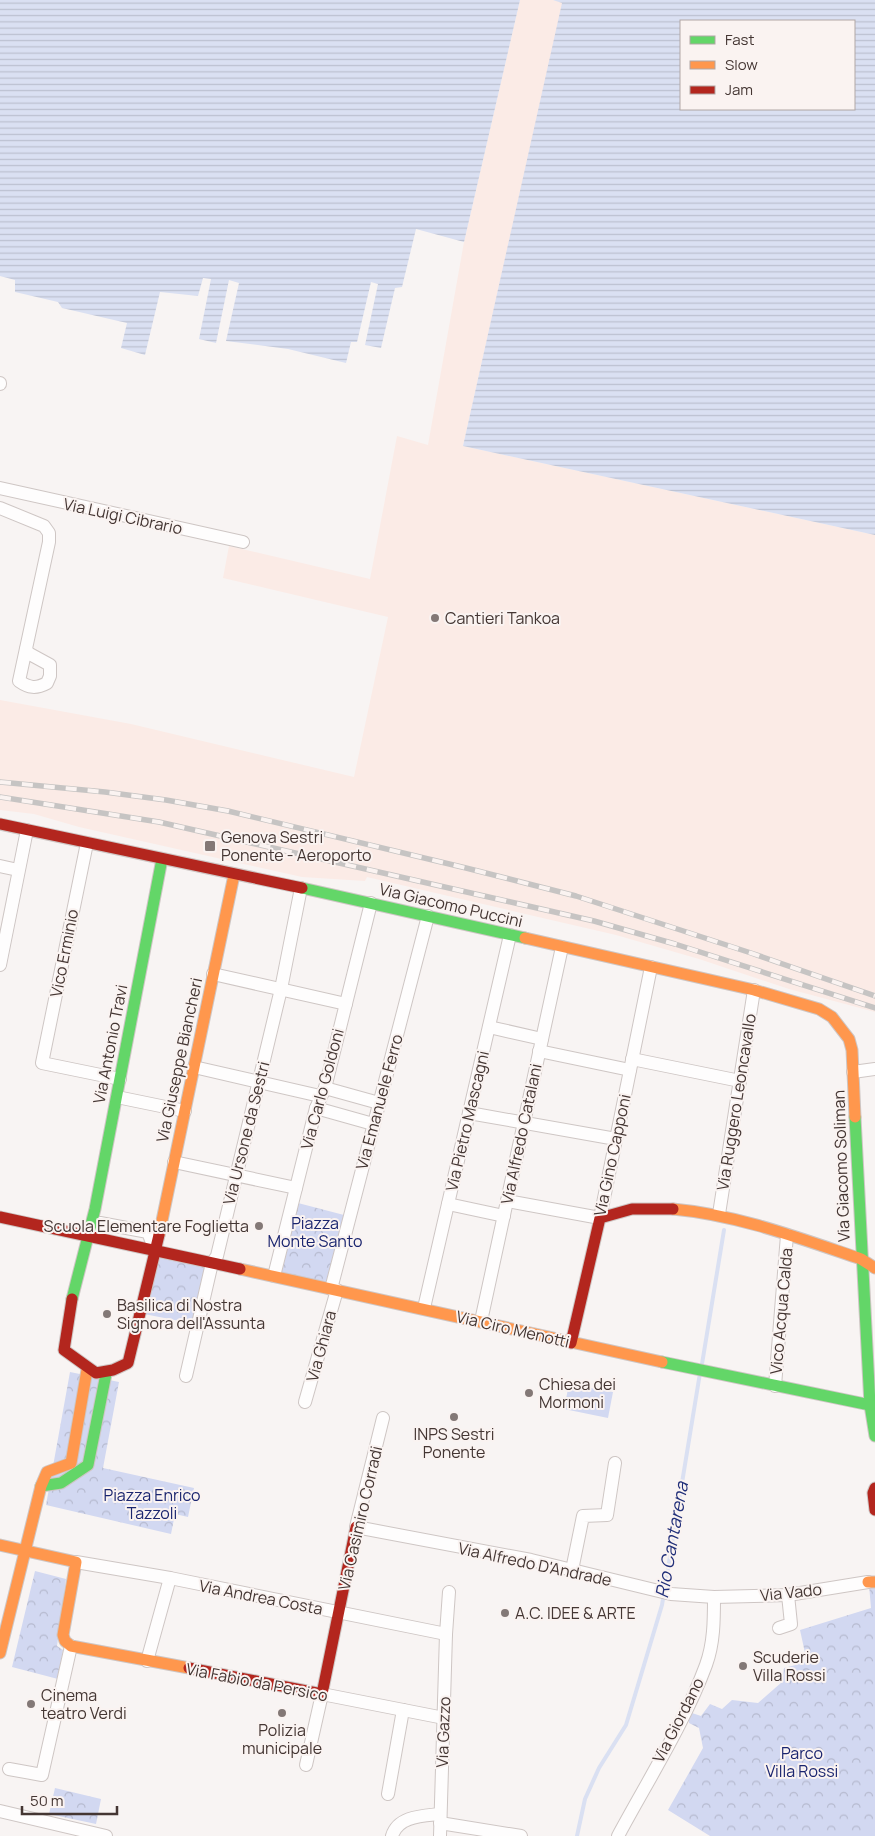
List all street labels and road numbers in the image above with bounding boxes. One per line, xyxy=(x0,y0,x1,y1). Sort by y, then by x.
street label: Via Luigi Cibrario xyxy=(62,493,184,539)
street label: Via Giacomo Puccini xyxy=(377,878,525,932)
street label: Vico Erminio xyxy=(45,907,83,999)
street label: Via Giuseppe Biancheri xyxy=(151,976,207,1144)
street label: Via Antonio Travi xyxy=(88,983,132,1105)
street label: Via Ruggero Leoncavallo xyxy=(711,1012,761,1192)
street label: Via Carlo Goldoni xyxy=(295,1026,349,1152)
street label: Via Emanuele Ferro xyxy=(350,1032,408,1172)
street label: Via Pietro Mascagni xyxy=(440,1049,494,1193)
street label: Via Ursone da Sestri xyxy=(218,1059,274,1207)
street label: Via Alfredo Catalani xyxy=(495,1062,547,1206)
street label: Via Giacomo Soliman xyxy=(827,1090,855,1242)
street label: Via Gino Capponi xyxy=(588,1092,636,1218)
street label: Vico Acqua Calda xyxy=(765,1247,797,1375)
street label: Via Ciro Menotti xyxy=(454,1305,572,1353)
street label: Via Ghiara xyxy=(301,1308,341,1384)
street label: Via Casimiro Corradi xyxy=(333,1444,387,1592)
street label: Via Alfredo D'Andrade xyxy=(456,1537,614,1591)
street label: Via Andrea Costa xyxy=(197,1574,325,1620)
street label: Via Vado xyxy=(759,1578,823,1606)
street label: Via Fabio da Persico xyxy=(184,1657,330,1707)
street label: Via Giordano xyxy=(647,1674,709,1766)
street label: Via Gazzo xyxy=(431,1696,455,1768)

